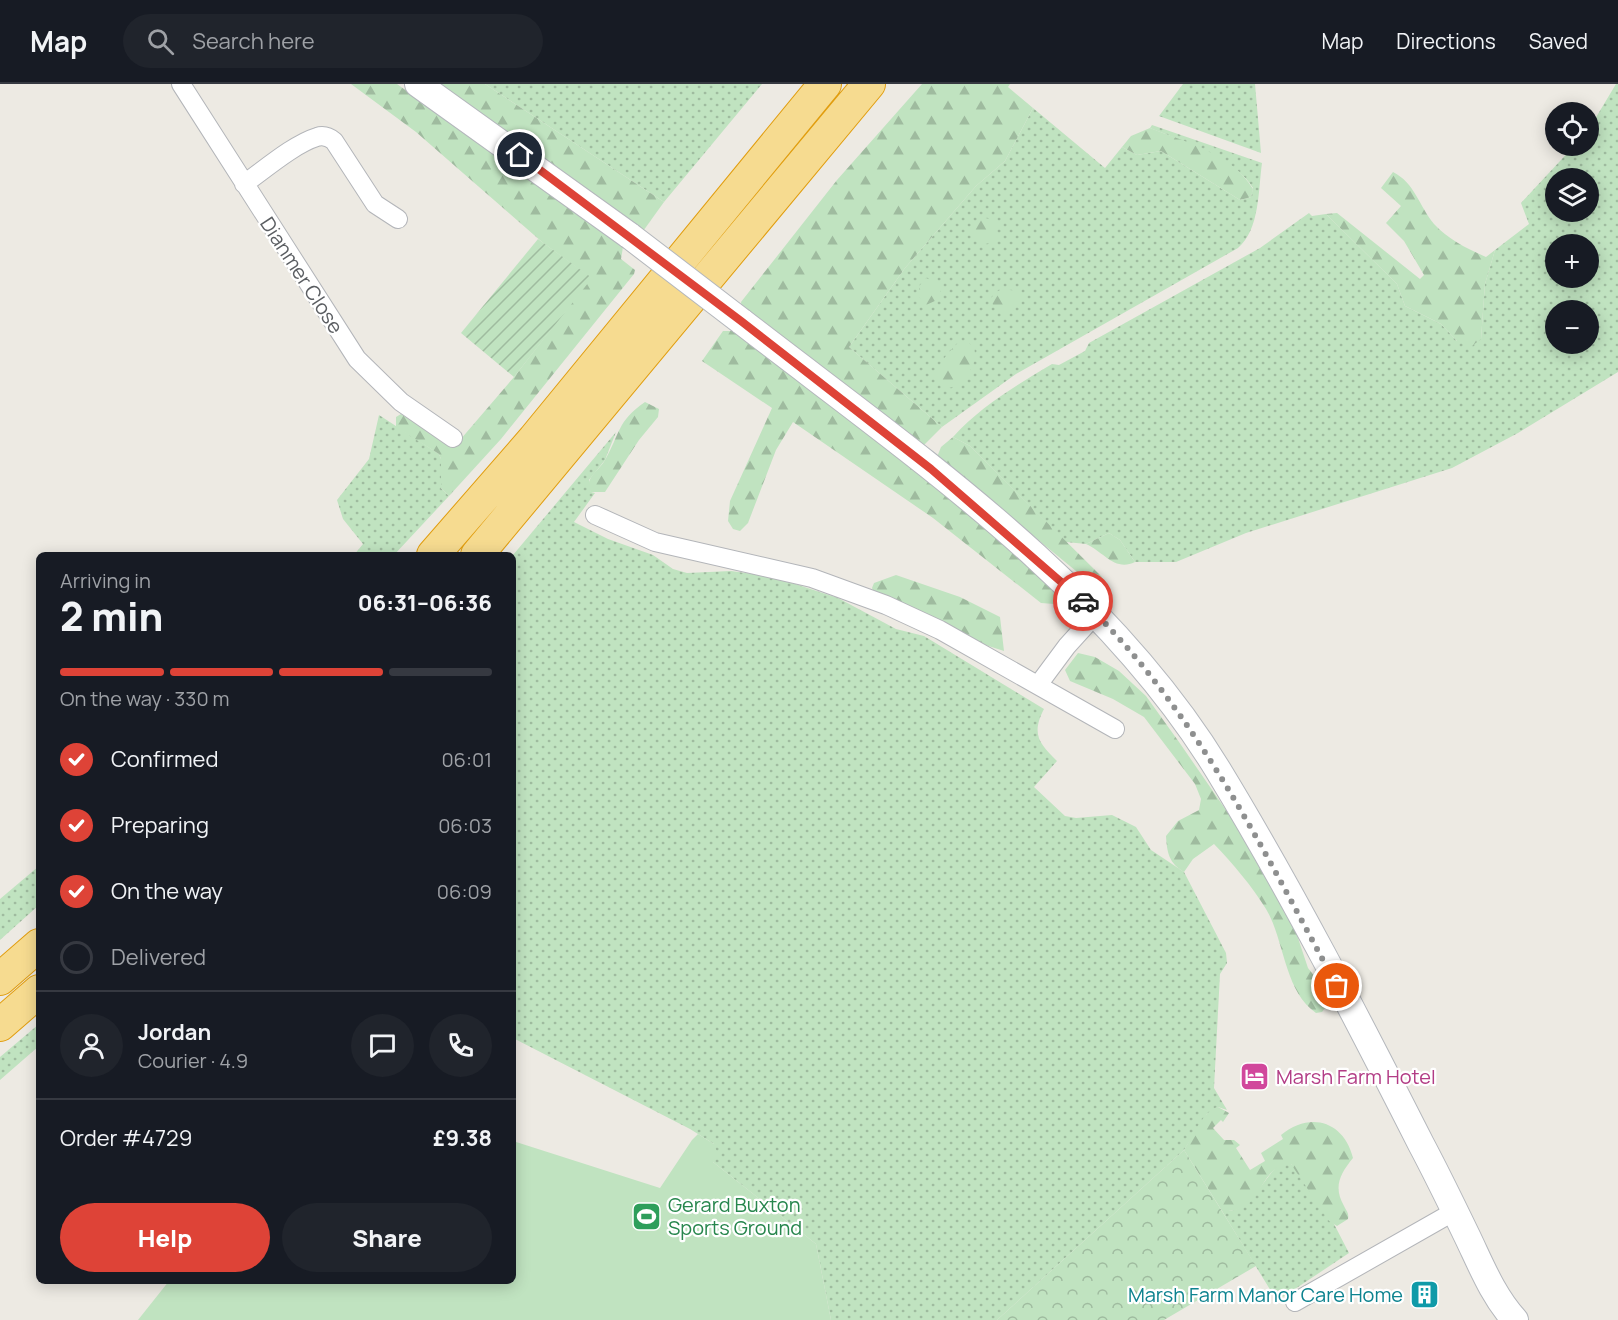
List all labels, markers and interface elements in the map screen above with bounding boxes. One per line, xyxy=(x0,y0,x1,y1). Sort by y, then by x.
search box xyxy=(123,14,543,68)
text: Map xyxy=(30,22,87,60)
icon: search xyxy=(144,25,177,58)
text: Search here xyxy=(192,26,315,56)
text: Map xyxy=(1322,27,1363,55)
text: Directions xyxy=(1396,27,1496,55)
text: Saved xyxy=(1529,27,1588,55)
map controls xyxy=(1545,102,1599,354)
button: locate xyxy=(1545,102,1599,156)
pin xyxy=(494,129,545,180)
icon: home xyxy=(503,138,536,171)
button: layers xyxy=(1545,168,1599,222)
street label: Dianmer Close xyxy=(254,212,350,338)
button: + xyxy=(1545,234,1599,288)
button: − xyxy=(1545,300,1599,354)
text: Arriving in xyxy=(60,567,151,594)
courier xyxy=(1053,571,1113,631)
icon: car xyxy=(1067,585,1100,618)
text: 06:31–06:36 xyxy=(358,588,492,618)
text: 2 min xyxy=(60,589,163,643)
text: On the way · 330 m xyxy=(60,685,230,712)
icon: check xyxy=(60,743,93,776)
text: Confirmed xyxy=(111,744,219,774)
text: 06:01 xyxy=(441,746,492,773)
icon: check xyxy=(60,809,93,842)
text: Preparing xyxy=(111,810,209,840)
text: 06:03 xyxy=(438,812,492,839)
icon: check xyxy=(60,875,93,908)
text: On the way xyxy=(111,876,223,906)
text: 06:09 xyxy=(437,878,492,905)
text: Delivered xyxy=(111,942,206,972)
pin xyxy=(1311,960,1362,1011)
icon: bag xyxy=(1320,969,1353,1002)
button: person xyxy=(60,1014,123,1077)
button: chat xyxy=(351,1014,414,1077)
button: phone xyxy=(429,1014,492,1077)
text: Jordan xyxy=(138,1017,211,1047)
text: Courier · 4.9 xyxy=(138,1047,248,1074)
hotel icon: Marsh Farm Hotel xyxy=(1239,1060,1271,1092)
place label: Marsh Farm Hotel xyxy=(1276,1063,1436,1090)
text: Order #4729 xyxy=(60,1123,192,1153)
text: £9.38 xyxy=(433,1123,492,1153)
place label: Gerard Buxton Sports Ground xyxy=(668,1191,802,1241)
sports icon: Gerard Buxton Sports Ground xyxy=(631,1200,663,1232)
button: Help xyxy=(60,1203,270,1272)
button: Share xyxy=(282,1203,492,1272)
building icon: Marsh Farm Manor Care Home xyxy=(1408,1278,1440,1310)
place label: Marsh Farm Manor Care Home xyxy=(1128,1281,1403,1308)

